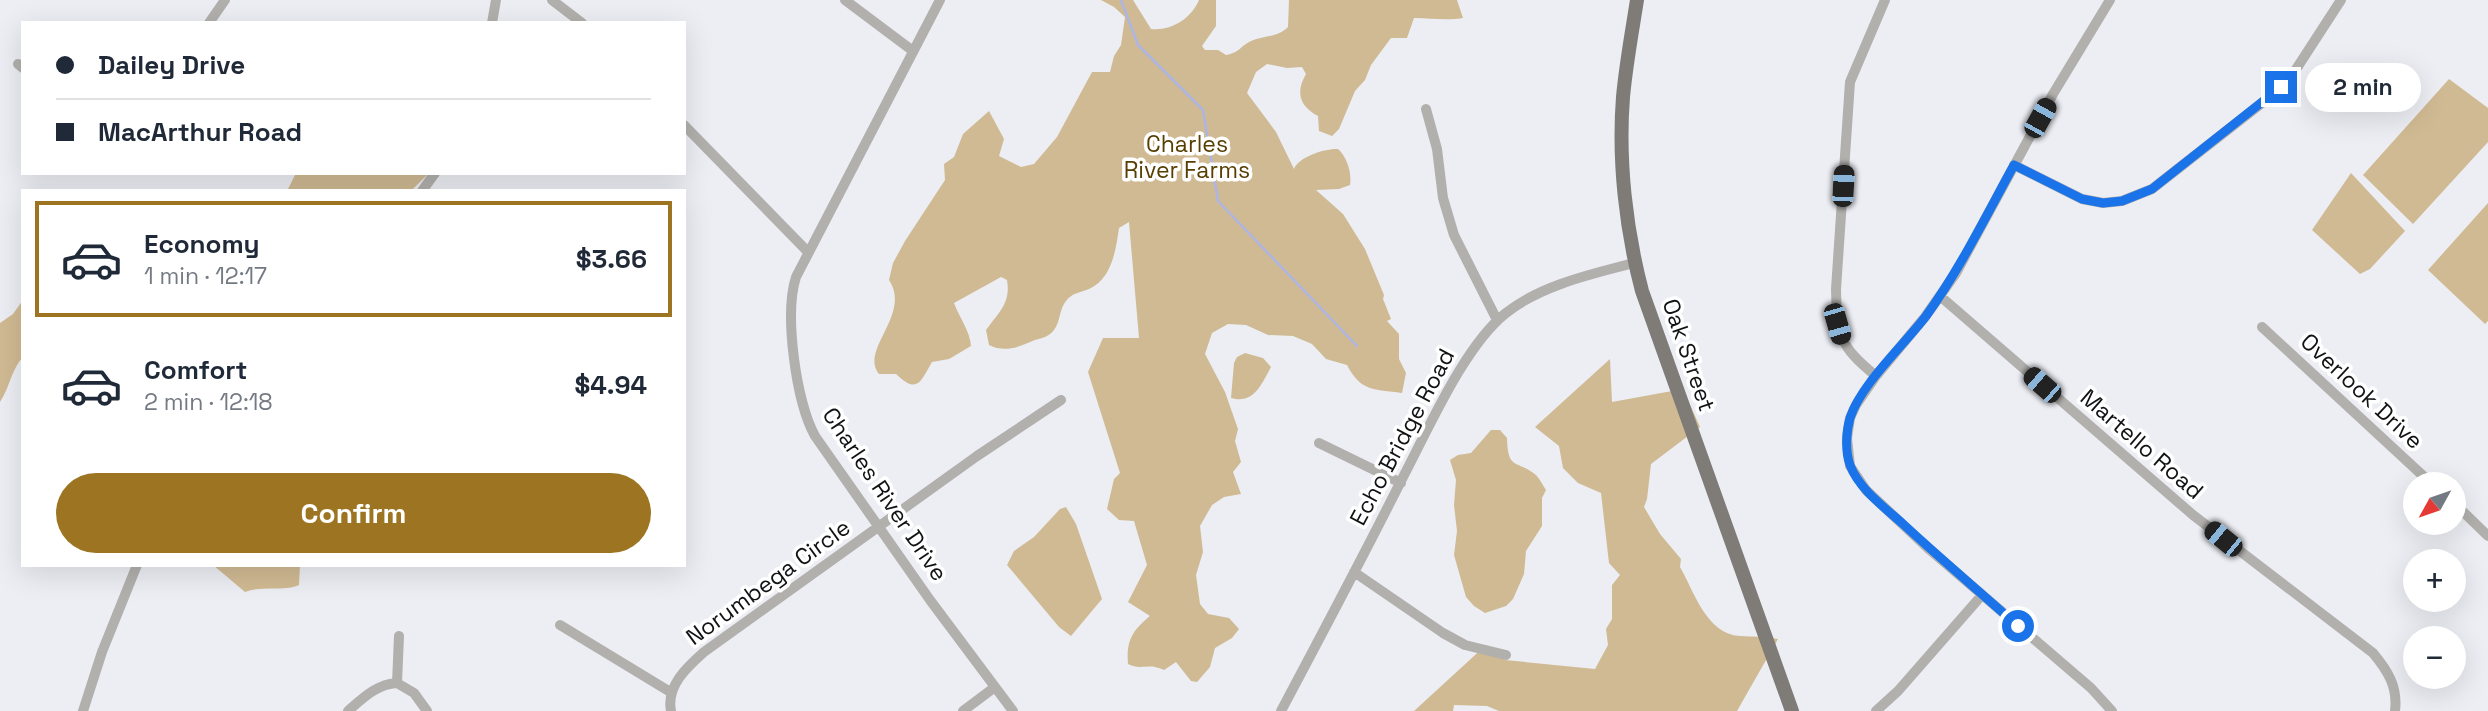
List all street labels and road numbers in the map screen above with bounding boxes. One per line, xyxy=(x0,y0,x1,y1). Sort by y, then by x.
street label: Oak Street xyxy=(1656,295,1722,415)
street label: Overlook Drive xyxy=(2294,326,2430,456)
street label: Echo Bridge Road xyxy=(1343,343,1461,531)
street label: Martello Road xyxy=(2074,382,2210,506)
street label: Charles River Drive xyxy=(816,401,954,587)
street label: Norumbega Circle xyxy=(680,512,856,652)

